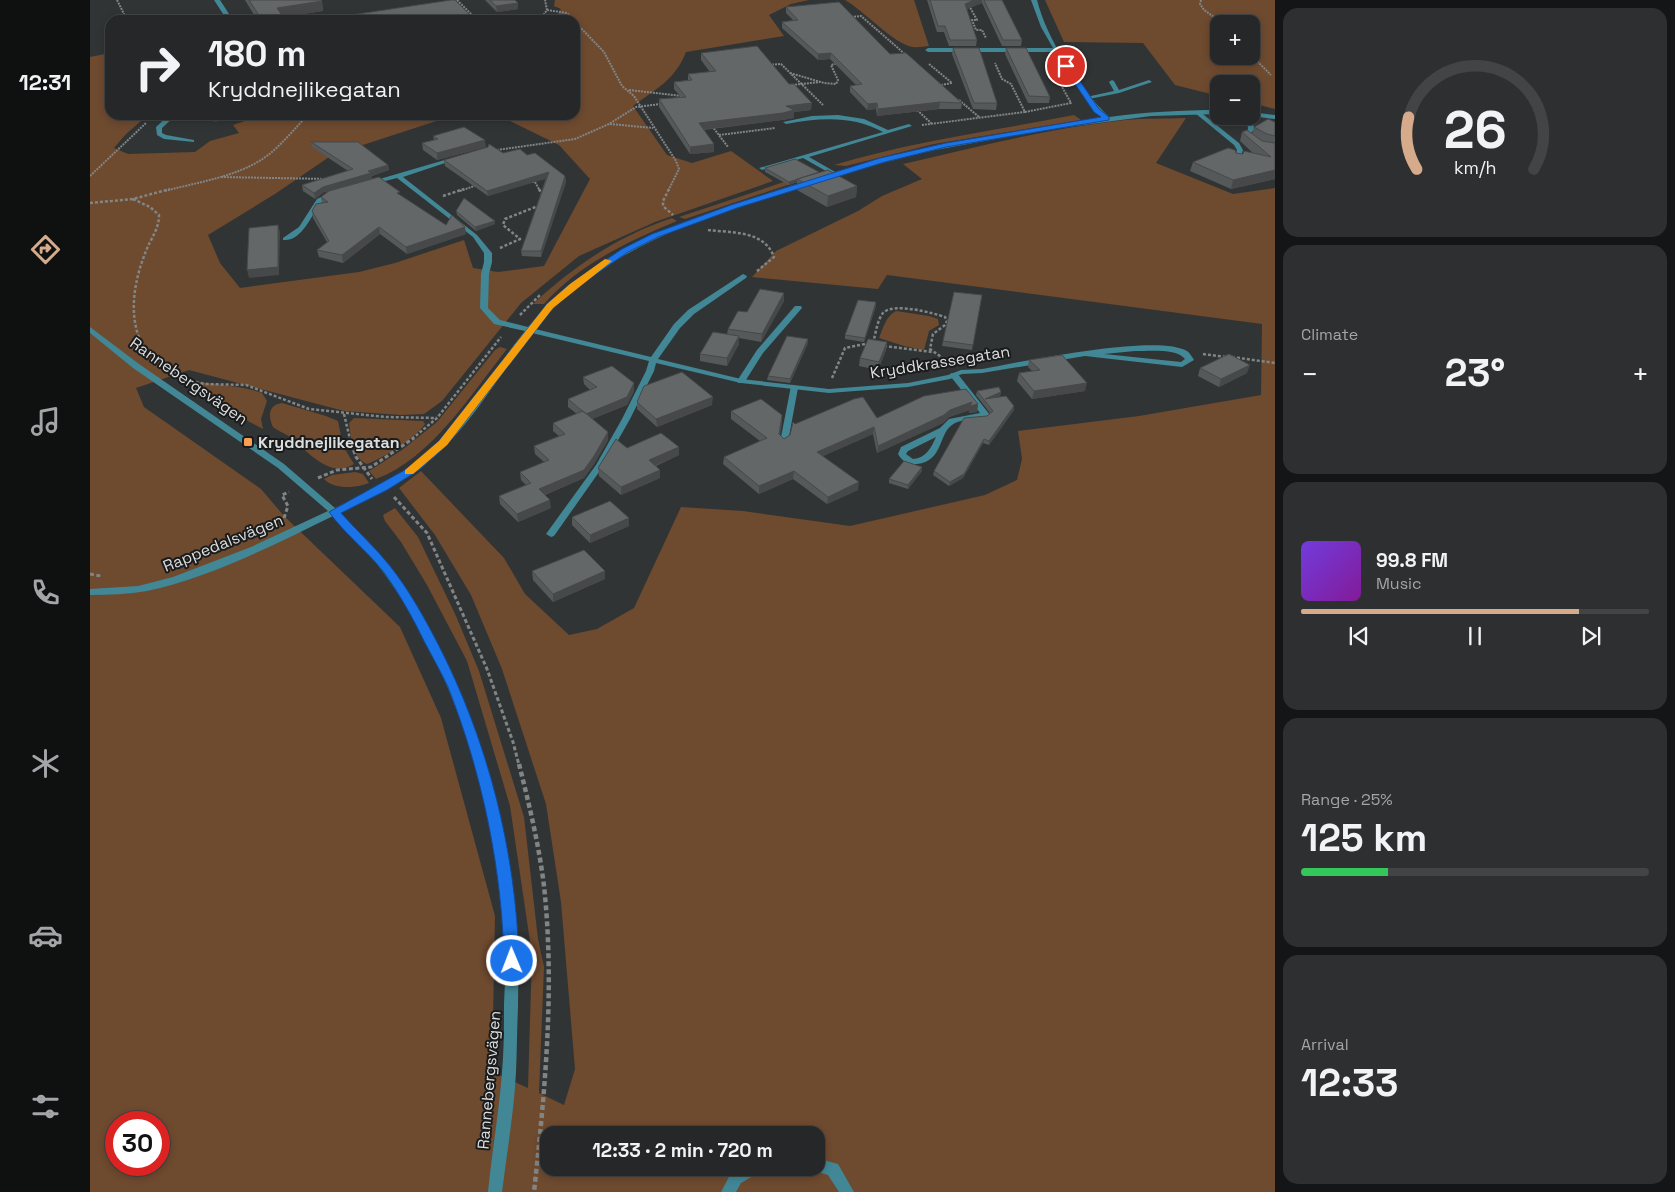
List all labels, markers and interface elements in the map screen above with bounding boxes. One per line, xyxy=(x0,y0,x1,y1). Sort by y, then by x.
map controls xyxy=(1210,15,1260,125)
button: + xyxy=(1210,15,1260,65)
text: 180 m xyxy=(208,32,306,76)
icon: right xyxy=(125,35,190,100)
pin xyxy=(1045,45,1087,87)
icon: arrive xyxy=(1052,52,1080,80)
text: 12:31 xyxy=(19,68,71,96)
text: Kryddnejlikegatan xyxy=(208,75,401,103)
button: − xyxy=(1210,75,1260,125)
text: 26 xyxy=(1443,97,1507,163)
text: km/h xyxy=(1454,156,1496,179)
icon: directions xyxy=(28,232,63,267)
text: Climate xyxy=(1301,324,1358,345)
street label: Rannebergsvägen xyxy=(126,332,252,430)
street label: Kryddkrassegatan xyxy=(869,341,1011,383)
text: 23° xyxy=(1445,349,1505,397)
text: − xyxy=(1301,356,1318,392)
text: + xyxy=(1632,356,1649,392)
icon: music xyxy=(28,404,63,439)
place label: Kryddnejlikegatan xyxy=(258,432,400,453)
marker: Kryddnejlikegatan xyxy=(242,436,254,448)
street label: Rappedalsvägen xyxy=(160,509,286,577)
text: 99.8 FM xyxy=(1376,548,1448,573)
text: Music xyxy=(1376,573,1422,594)
icon: phone xyxy=(28,575,63,610)
icon: previous xyxy=(1345,622,1373,650)
icon: pause xyxy=(1461,622,1489,650)
icon: next xyxy=(1577,622,1605,650)
icon: climate xyxy=(28,746,63,781)
text: Range · 25% xyxy=(1301,789,1393,810)
text: 125 km xyxy=(1301,814,1427,862)
icon: car xyxy=(28,918,63,953)
position arrow xyxy=(485,934,537,986)
street label: Rannebergsvägen xyxy=(472,1010,506,1150)
text: Arrival xyxy=(1301,1034,1349,1055)
text: 12:33 xyxy=(1301,1059,1398,1107)
icon: filters xyxy=(28,1089,63,1124)
speed limit sign: 30 xyxy=(105,1111,170,1176)
text: 12:33 · 2 min · 720 m xyxy=(592,1138,773,1163)

